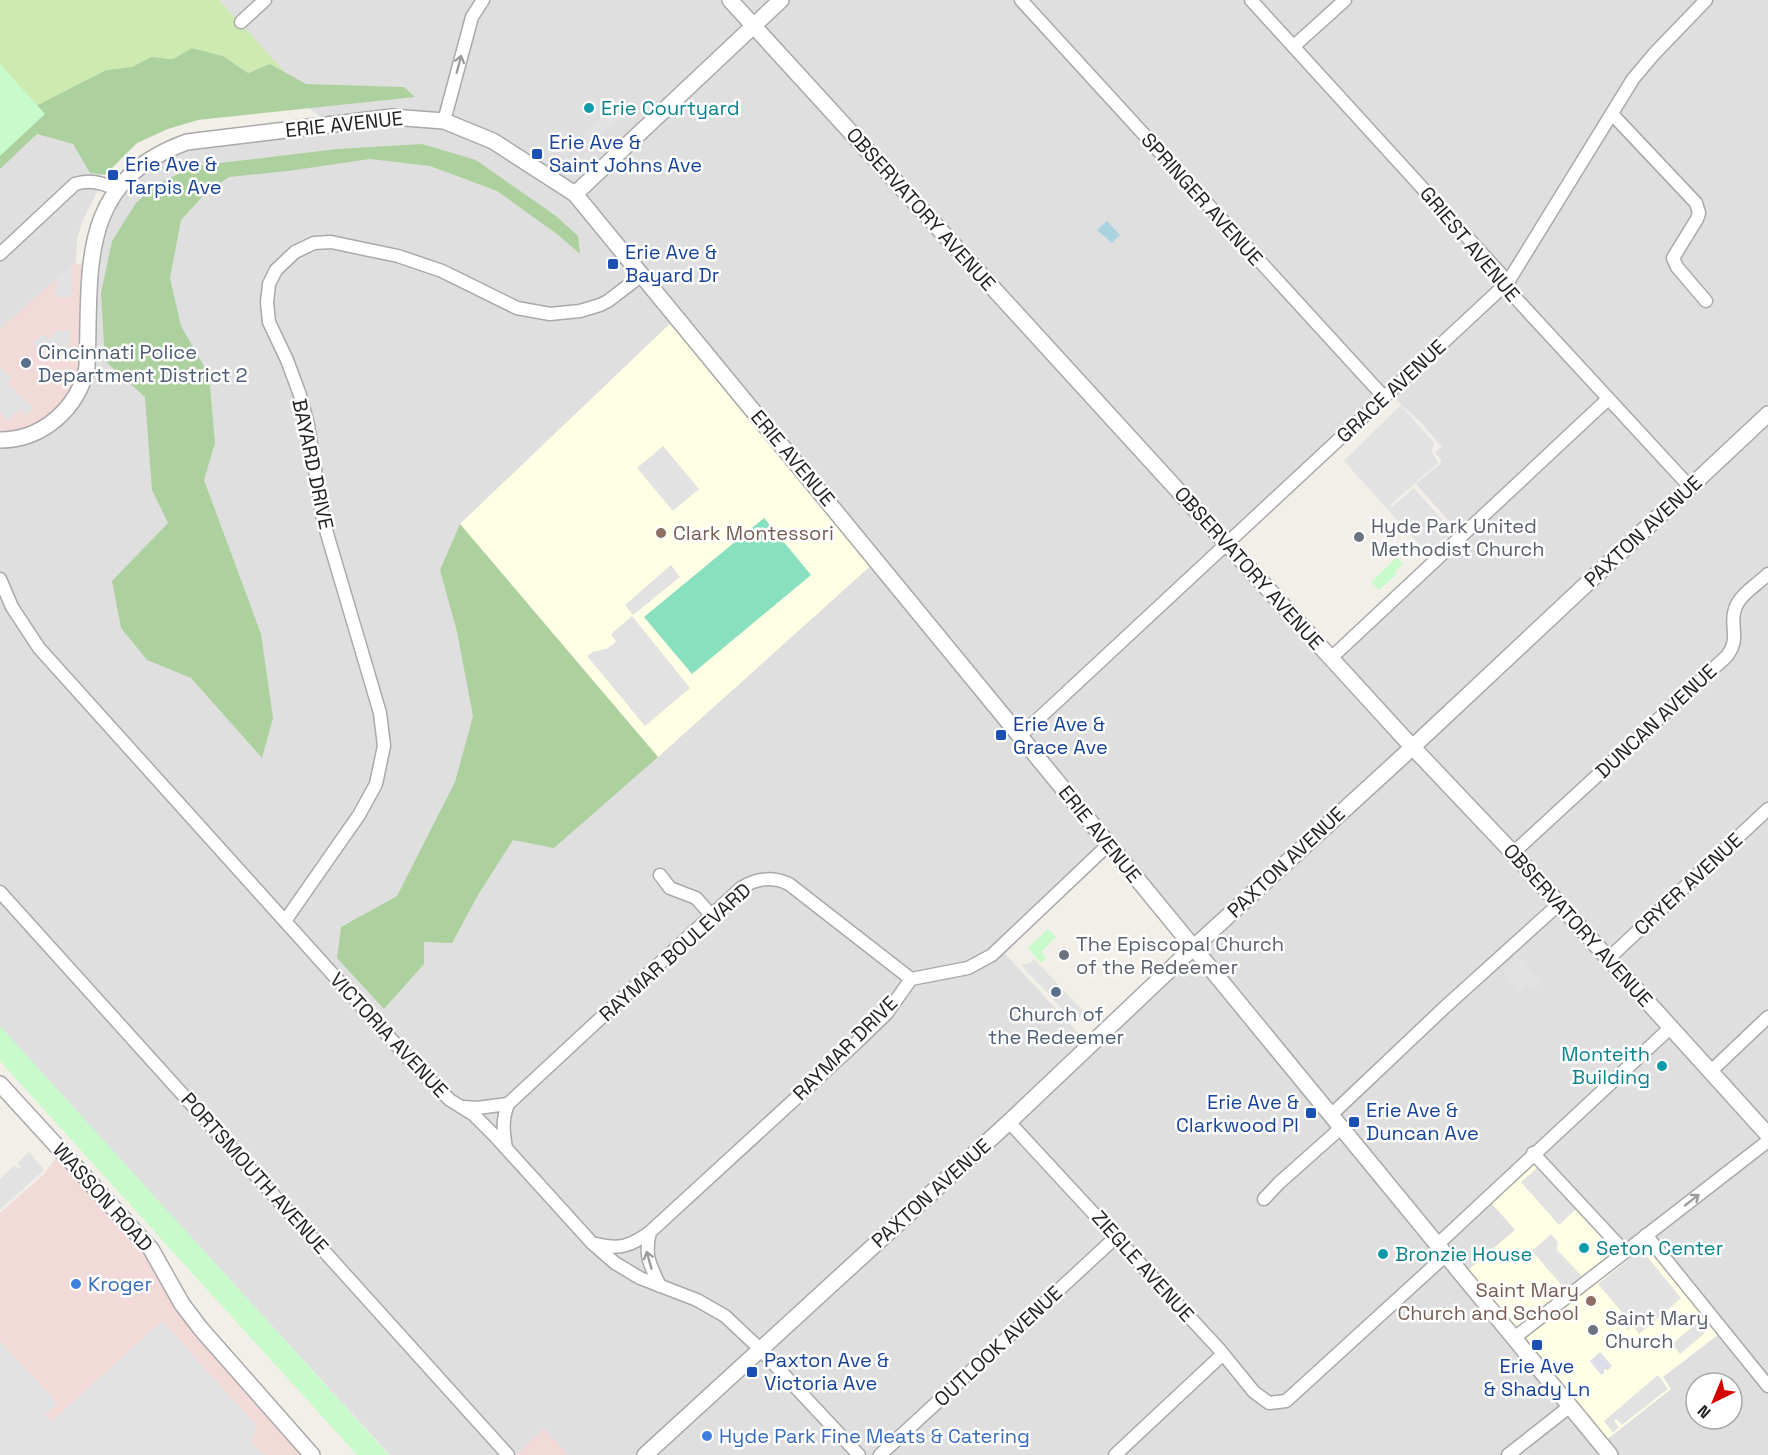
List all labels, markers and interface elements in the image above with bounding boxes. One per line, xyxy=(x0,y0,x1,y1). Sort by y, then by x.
one-way arrow xyxy=(454,55,466,74)
place label: Erie Courtyard xyxy=(601,95,740,121)
marker: Erie Courtyard xyxy=(582,101,596,115)
street label: ERIE AVENUE xyxy=(284,105,404,143)
street label: OBSERVATORY AVENUE xyxy=(841,122,1001,296)
street label: SPRINGER AVENUE xyxy=(1135,127,1269,271)
place label: Erie Ave & Saint Johns Ave xyxy=(549,129,702,178)
marker: Erie Ave & Saint Johns Ave xyxy=(530,147,544,161)
place label: Erie Ave & Tarpis Ave xyxy=(125,151,222,200)
marker: Erie Ave & Tarpis Ave xyxy=(106,168,120,182)
street label: GRIEST AVENUE xyxy=(1414,181,1526,307)
place label: Erie Ave & Bayard Dr xyxy=(625,239,719,288)
marker: Erie Ave & Bayard Dr xyxy=(606,257,620,271)
street label: GRACE AVENUE xyxy=(1331,334,1451,448)
place label: Cincinnati Police Department District 2 xyxy=(38,339,248,388)
marker: Cincinnati Police Department District 2 xyxy=(19,356,33,370)
street label: BAYARD DRIVE xyxy=(286,396,340,532)
street label: ERIE AVENUE xyxy=(745,404,841,512)
street label: PAXTON AVENUE xyxy=(1579,470,1707,592)
street label: OBSERVATORY AVENUE xyxy=(1169,481,1329,655)
place label: Hyde Park United Methodist Church xyxy=(1371,513,1545,562)
place label: Clark Montessori xyxy=(673,520,834,546)
marker: Clark Montessori xyxy=(654,526,668,540)
marker: Hyde Park United Methodist Church xyxy=(1352,530,1366,544)
street label: DUNCAN AVENUE xyxy=(1590,658,1722,784)
place label: Erie Ave & Grace Ave xyxy=(1013,711,1108,760)
marker: Erie Ave & Grace Ave xyxy=(994,728,1008,742)
street label: ERIE AVENUE xyxy=(1053,780,1147,888)
street label: PAXTON AVENUE xyxy=(1222,801,1350,923)
street label: CRYER AVENUE xyxy=(1628,827,1748,941)
street label: OBSERVATORY AVENUE xyxy=(1498,838,1658,1012)
street label: RAYMAR BOULEVARD xyxy=(594,877,756,1027)
place label: The Episcopal Church of the Redeemer xyxy=(1076,931,1284,980)
marker: The Episcopal Church of the Redeemer xyxy=(1057,948,1071,962)
street label: VICTORIA AVENUE xyxy=(324,967,454,1103)
marker: Church of the Redeemer xyxy=(1049,985,1063,999)
street label: RAYMAR DRIVE xyxy=(787,990,903,1106)
place label: Church of the Redeemer xyxy=(988,1001,1124,1050)
place label: Monteith Building xyxy=(1561,1041,1650,1090)
marker: Monteith Building xyxy=(1655,1059,1669,1073)
street label: PORTSMOUTH AVENUE xyxy=(176,1087,334,1259)
place label: Erie Ave & Clarkwood Pl xyxy=(1176,1089,1299,1138)
place label: Erie Ave & Duncan Ave xyxy=(1366,1097,1479,1146)
marker: Erie Ave & Clarkwood Pl xyxy=(1304,1106,1318,1120)
marker: Erie Ave & Duncan Ave xyxy=(1347,1115,1361,1129)
street label: PAXTON AVENUE xyxy=(866,1132,996,1254)
street label: WASSON ROAD xyxy=(47,1137,159,1257)
one-way arrow xyxy=(1684,1193,1700,1206)
street label: ZIEGLE AVENUE xyxy=(1086,1205,1200,1327)
place label: Seton Center xyxy=(1596,1235,1723,1261)
place label: Bronzie House xyxy=(1395,1241,1532,1267)
marker: Seton Center xyxy=(1577,1241,1591,1255)
marker: Bronzie House xyxy=(1376,1247,1390,1261)
one-way arrow xyxy=(643,1251,655,1270)
place label: Kroger xyxy=(88,1271,152,1297)
marker: Kroger xyxy=(69,1277,83,1291)
place label: Saint Mary Church and School xyxy=(1397,1277,1579,1326)
street label: OUTLOOK AVENUE xyxy=(928,1280,1068,1412)
marker: Saint Mary Church and School xyxy=(1584,1294,1598,1308)
place label: Saint Mary Church xyxy=(1605,1305,1709,1354)
marker: Saint Mary Church xyxy=(1586,1323,1600,1337)
marker: Erie Ave & Shady Ln xyxy=(1530,1338,1544,1352)
place label: Paxton Ave & Victoria Ave xyxy=(764,1347,889,1396)
place label: Erie Ave & Shady Ln xyxy=(1484,1353,1590,1402)
marker: Paxton Ave & Victoria Ave xyxy=(745,1365,759,1379)
north arrow xyxy=(1684,1371,1744,1431)
text: N xyxy=(1693,1400,1715,1423)
place label: Hyde Park Fine Meats & Catering xyxy=(719,1423,1030,1449)
marker: Hyde Park Fine Meats & Catering xyxy=(700,1429,714,1443)

